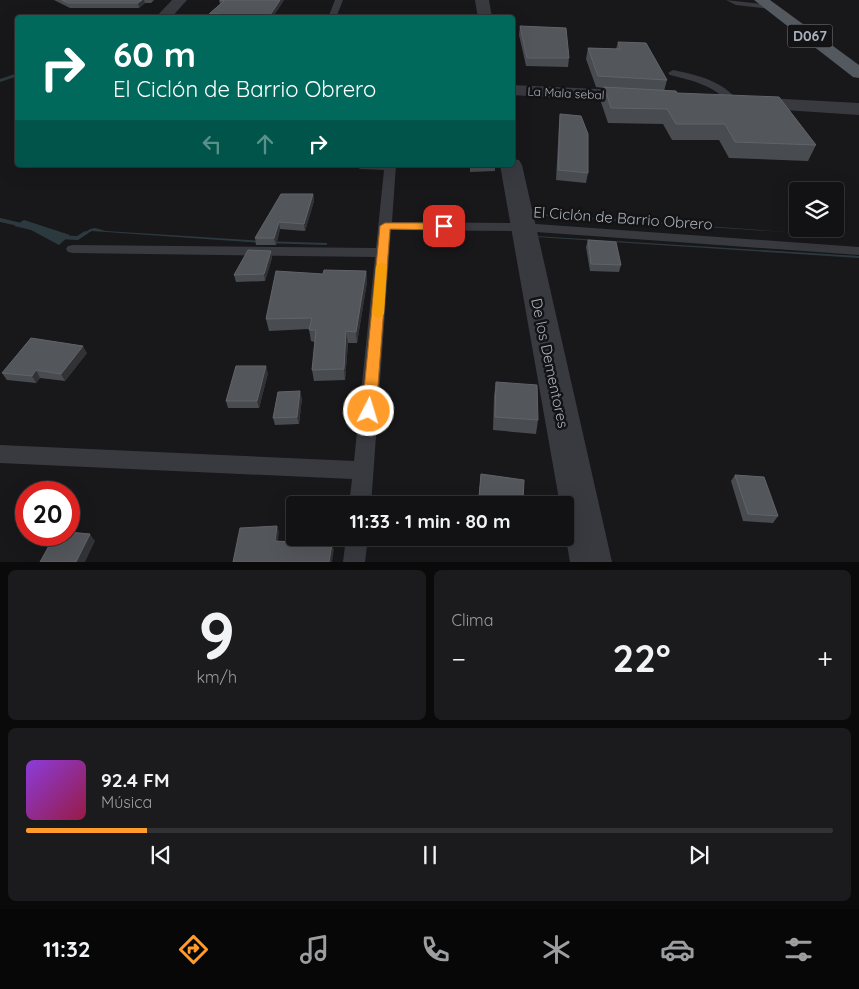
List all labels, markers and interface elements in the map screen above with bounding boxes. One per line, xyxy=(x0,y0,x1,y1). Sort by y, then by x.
road number: D067 xyxy=(788,24,832,48)
text: 60 m xyxy=(113,32,196,76)
icon: right xyxy=(30,35,95,100)
text: El Ciclón de Barrio Obrero xyxy=(113,75,376,103)
street label: La Mala sebal xyxy=(527,83,605,103)
icon: left xyxy=(198,130,226,158)
icon: ahead xyxy=(251,130,279,158)
icon: right xyxy=(304,130,332,158)
map controls xyxy=(789,182,844,237)
button: layers xyxy=(789,182,844,237)
street label: El Ciclón de Barrio Obrero xyxy=(533,202,713,234)
pin xyxy=(423,205,465,247)
icon: arrive xyxy=(430,212,458,240)
street label: De los Dementores xyxy=(527,296,573,430)
position arrow xyxy=(342,384,394,436)
speed limit sign: 20 xyxy=(15,481,80,546)
text: 11:33 · 1 min · 80 m xyxy=(349,509,511,533)
text: 9 xyxy=(198,594,235,675)
text: Clima xyxy=(452,610,493,630)
text: 22° xyxy=(613,634,671,682)
text: − xyxy=(452,641,466,676)
text: + xyxy=(817,641,833,676)
text: km/h xyxy=(196,667,237,687)
text: 92.4 FM xyxy=(101,768,170,792)
text: Música xyxy=(101,792,152,812)
icon: previous xyxy=(147,841,175,869)
icon: pause xyxy=(416,841,444,869)
icon: next xyxy=(685,841,713,869)
icon: directions xyxy=(176,932,211,967)
icon: music xyxy=(297,932,332,967)
icon: phone xyxy=(418,932,453,967)
icon: climate xyxy=(539,932,574,967)
icon: car xyxy=(660,932,695,967)
icon: filters xyxy=(781,932,816,967)
text: 11:32 xyxy=(43,935,90,963)

